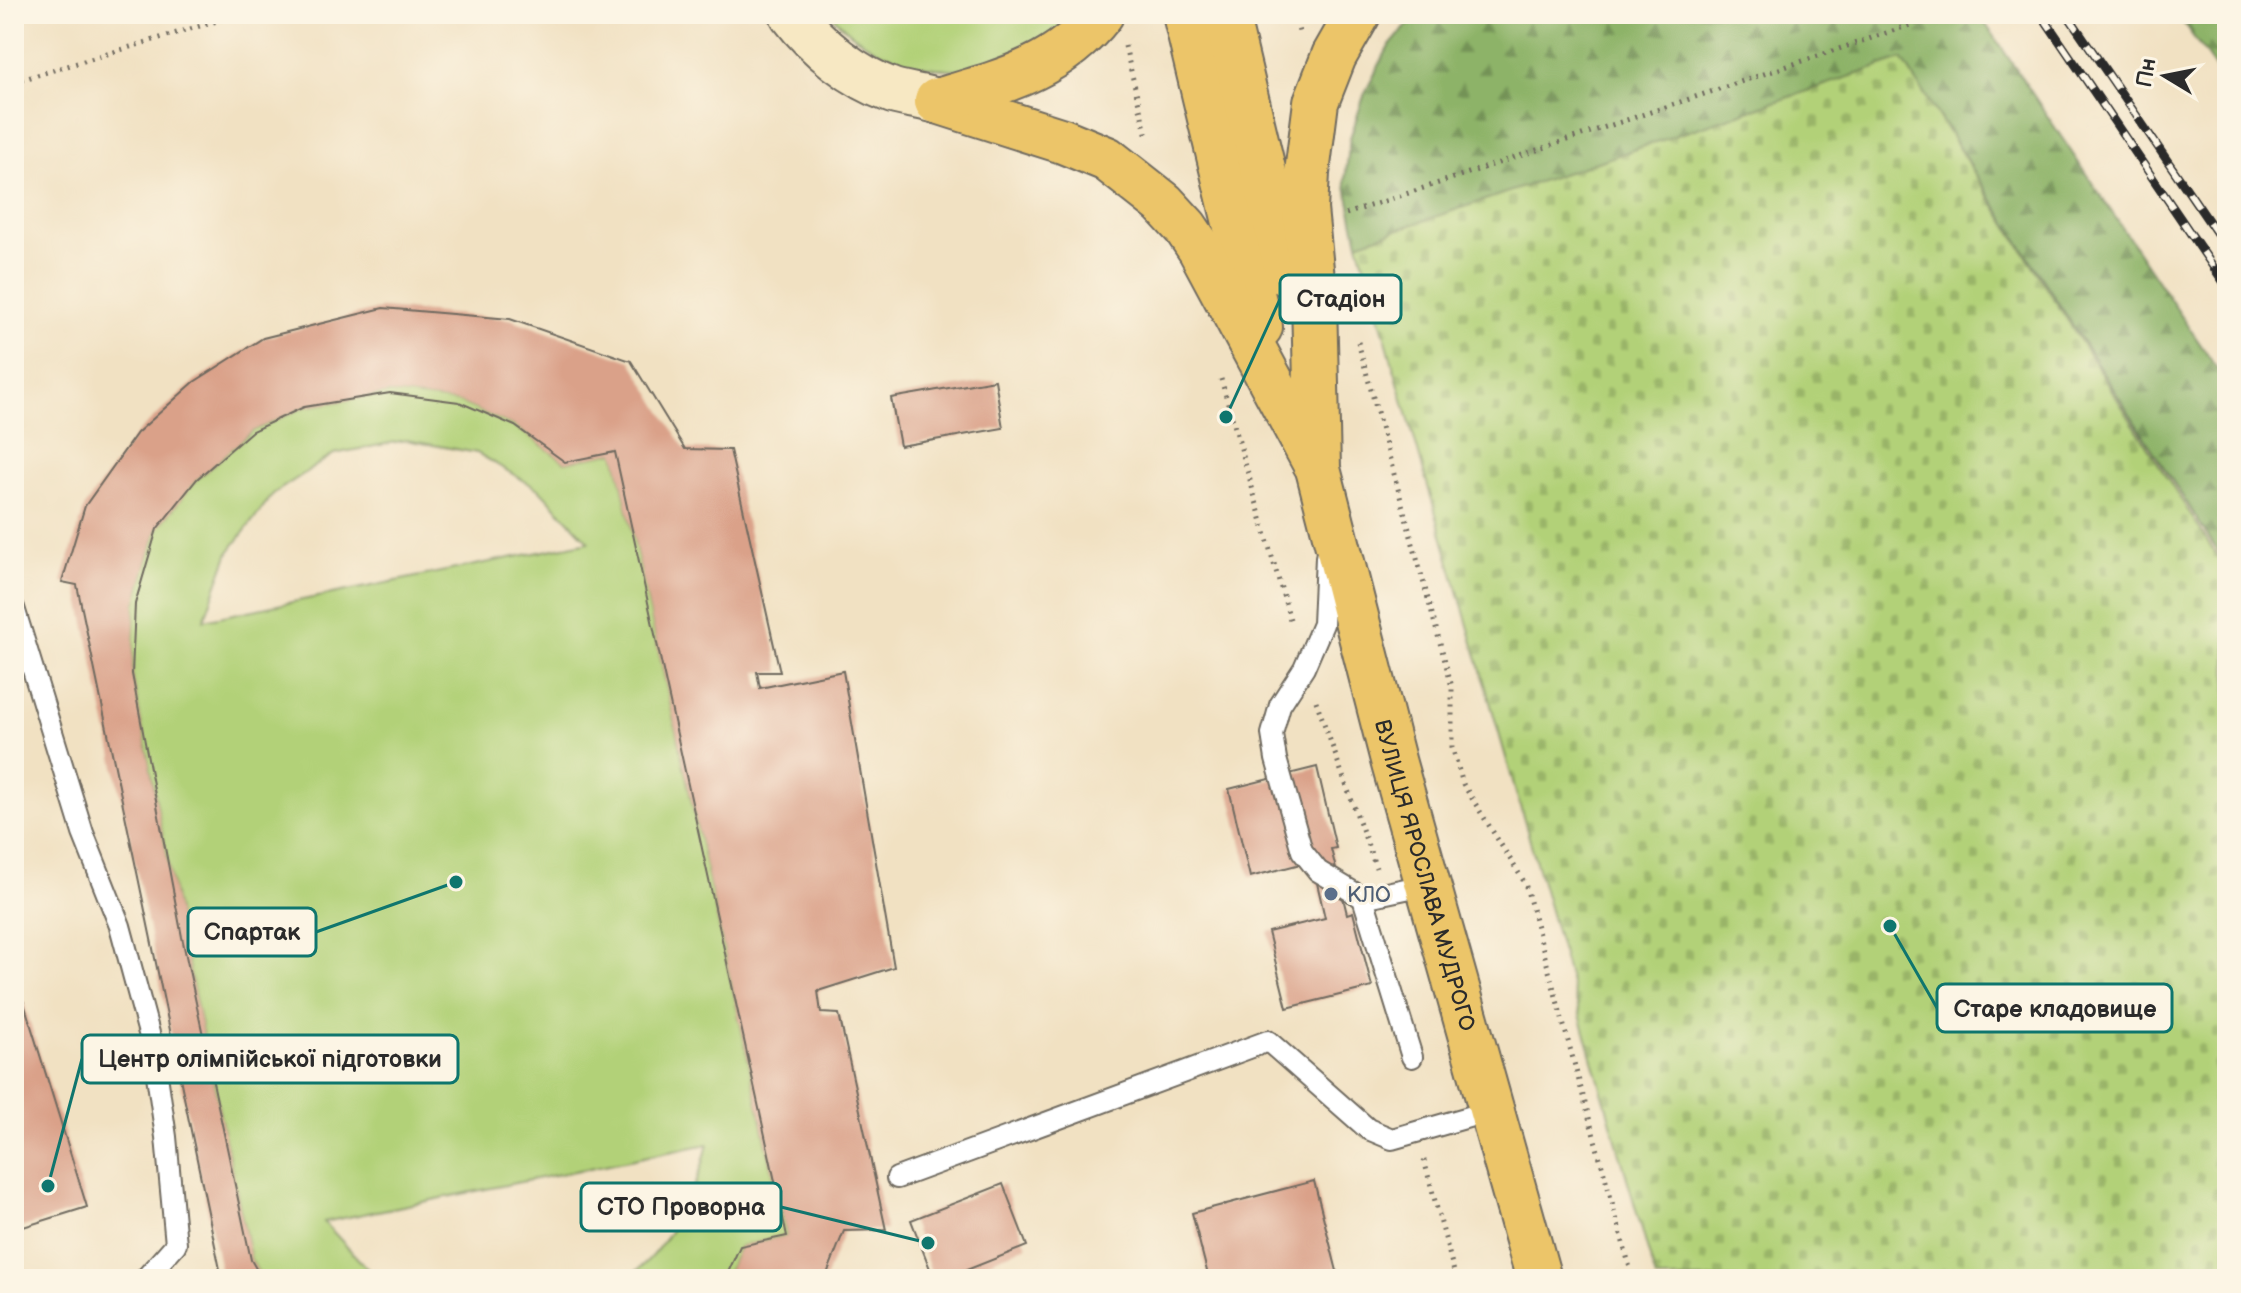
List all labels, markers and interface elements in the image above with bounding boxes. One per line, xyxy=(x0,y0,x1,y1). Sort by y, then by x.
north arrow xyxy=(2125,36,2205,116)
text: Пн xyxy=(2131,56,2163,90)
callout: Стадіон xyxy=(1280,275,1401,323)
text: Стадіон xyxy=(1297,285,1386,314)
street label: ВУЛИЦЯ ЯРОСЛАВА МУДРОГО xyxy=(1368,717,1481,1035)
place label: КЛО xyxy=(1347,882,1391,909)
marker: КЛО xyxy=(1322,885,1340,903)
callout: Спартак xyxy=(188,908,316,956)
text: Спартак xyxy=(204,918,301,947)
callout: Старе кладовище xyxy=(1937,984,2172,1032)
text: Старе кладовище xyxy=(1953,995,2157,1024)
callout: Центр олімпійської підготовки xyxy=(82,1035,458,1083)
text: Центр олімпійської підготовки xyxy=(98,1045,442,1074)
callout: СТО Проворна xyxy=(581,1183,781,1231)
text: СТО Проворна xyxy=(597,1193,766,1222)

